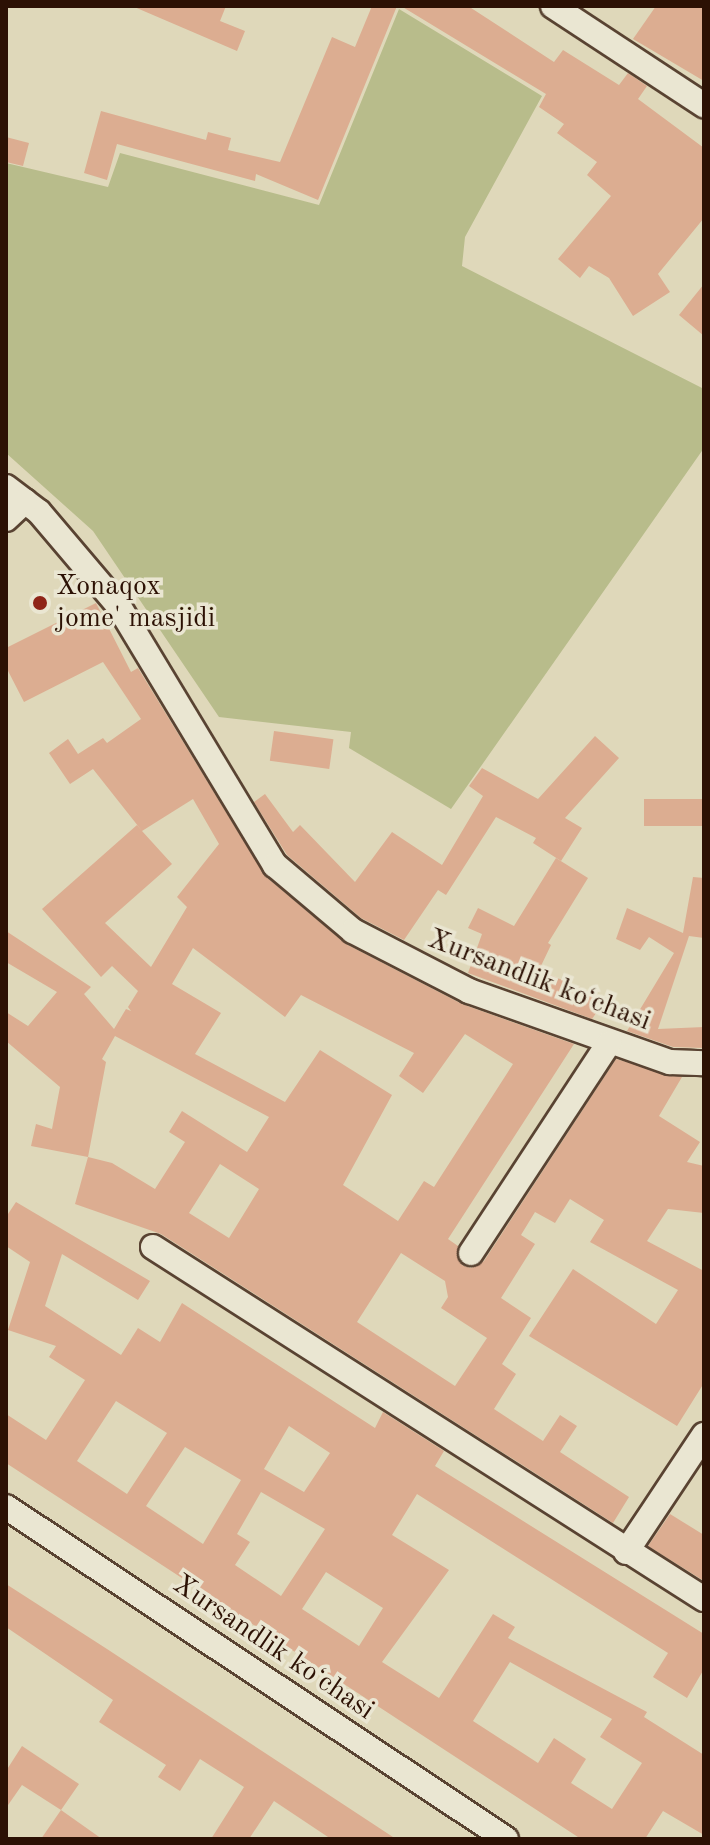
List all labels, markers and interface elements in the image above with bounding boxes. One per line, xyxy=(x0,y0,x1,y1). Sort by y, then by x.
place label: Xonaqox jome' masjidi xyxy=(56,570,215,636)
marker: Xonaqox jome' masjidi xyxy=(31,594,49,612)
street label: Xursandlik koʻchasi xyxy=(423,923,655,1039)
street label: Xursandlik koʻchasi xyxy=(166,1568,380,1728)

